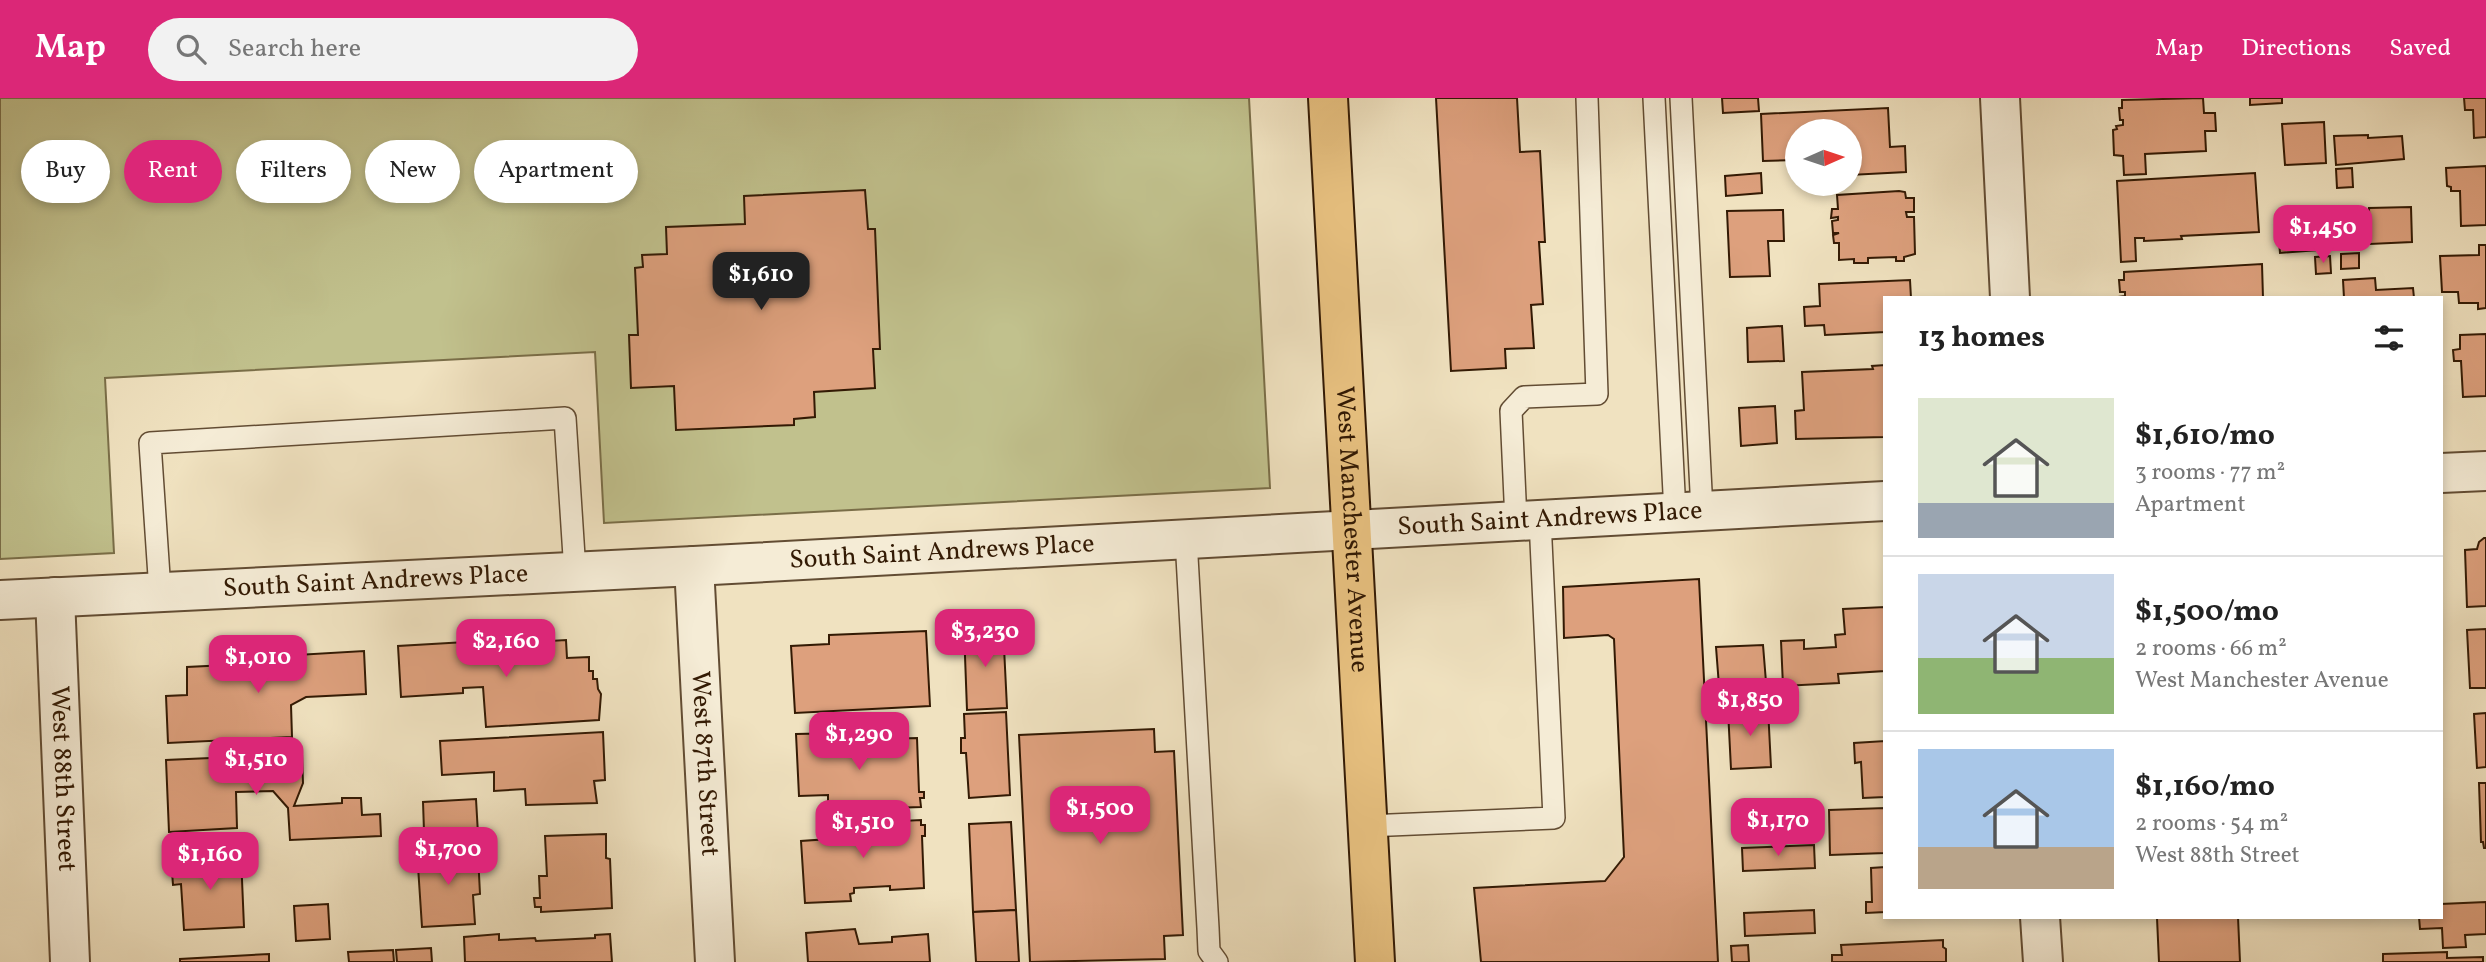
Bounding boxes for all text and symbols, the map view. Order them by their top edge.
search box [148,18,638,81]
text: Map [35,26,106,72]
icon: search [172,30,210,68]
text: Search here [228,31,361,67]
text: Map [2155,32,2203,66]
text: Directions [2241,32,2351,66]
text: Saved [2389,32,2451,66]
north arrow [1785,119,1862,196]
map controls [1785,119,1862,196]
chip: Buy [21,140,110,203]
chip: Rent [124,140,222,203]
chip: Filters [236,140,351,203]
chip: New [365,140,460,203]
chip: Apartment [474,140,638,203]
pin: $1,450 [2266,206,2380,265]
text: $1,450 [2289,212,2357,244]
pin: $1,610 [704,252,818,312]
text: $1,610 [729,259,793,291]
text: 13 homes [1918,317,2045,359]
icon: filters [2370,319,2408,357]
street label: West Manchester Avenue [1326,385,1377,674]
text: $1,610/mo [2135,415,2275,457]
icon: home [1974,426,2058,510]
text: 3 rooms · 77 m² [2135,457,2285,489]
text: Apartment [2135,489,2246,521]
street label: South Saint Andrews Place [1396,493,1703,546]
street label: South Saint Andrews Place [788,526,1095,579]
street label: South Saint Andrews Place [222,556,529,607]
text: $1,500/mo [2135,591,2279,633]
icon: home [1974,602,2058,686]
pin: $3,230 [928,610,1042,669]
text: $3,230 [951,616,1019,648]
pin: $2,160 [449,620,563,679]
text: $2,160 [472,626,540,658]
text: 2 rooms · 66 m² [2135,633,2287,665]
pin: $1,010 [201,636,315,695]
text: $1,010 [225,642,291,674]
text: West Manchester Avenue [2135,665,2389,697]
street label: West 87th Street [682,670,727,857]
pin: $1,850 [1693,678,1807,738]
street label: West 88th Street [41,685,84,873]
text: $1,850 [1717,685,1783,717]
pin: $1,290 [802,712,916,772]
text: $1,290 [825,719,893,751]
pin: $1,510 [199,738,313,797]
text: $1,510 [225,744,287,776]
text: $1,160/mo [2135,766,2275,808]
icon: home [1974,777,2058,861]
pin: $1,500 [1043,786,1157,846]
text: $1,500 [1066,793,1134,825]
pin: $1,170 [1721,798,1835,858]
pin: $1,510 [806,800,920,860]
text: $1,170 [1747,805,1809,837]
text: $1,510 [832,807,894,839]
text: 2 rooms · 54 m² [2135,808,2288,840]
pin: $1,700 [391,828,505,887]
pin: $1,160 [153,832,267,892]
text: $1,700 [415,834,481,866]
text: $1,160 [178,839,242,871]
text: West 88th Street [2135,840,2300,872]

